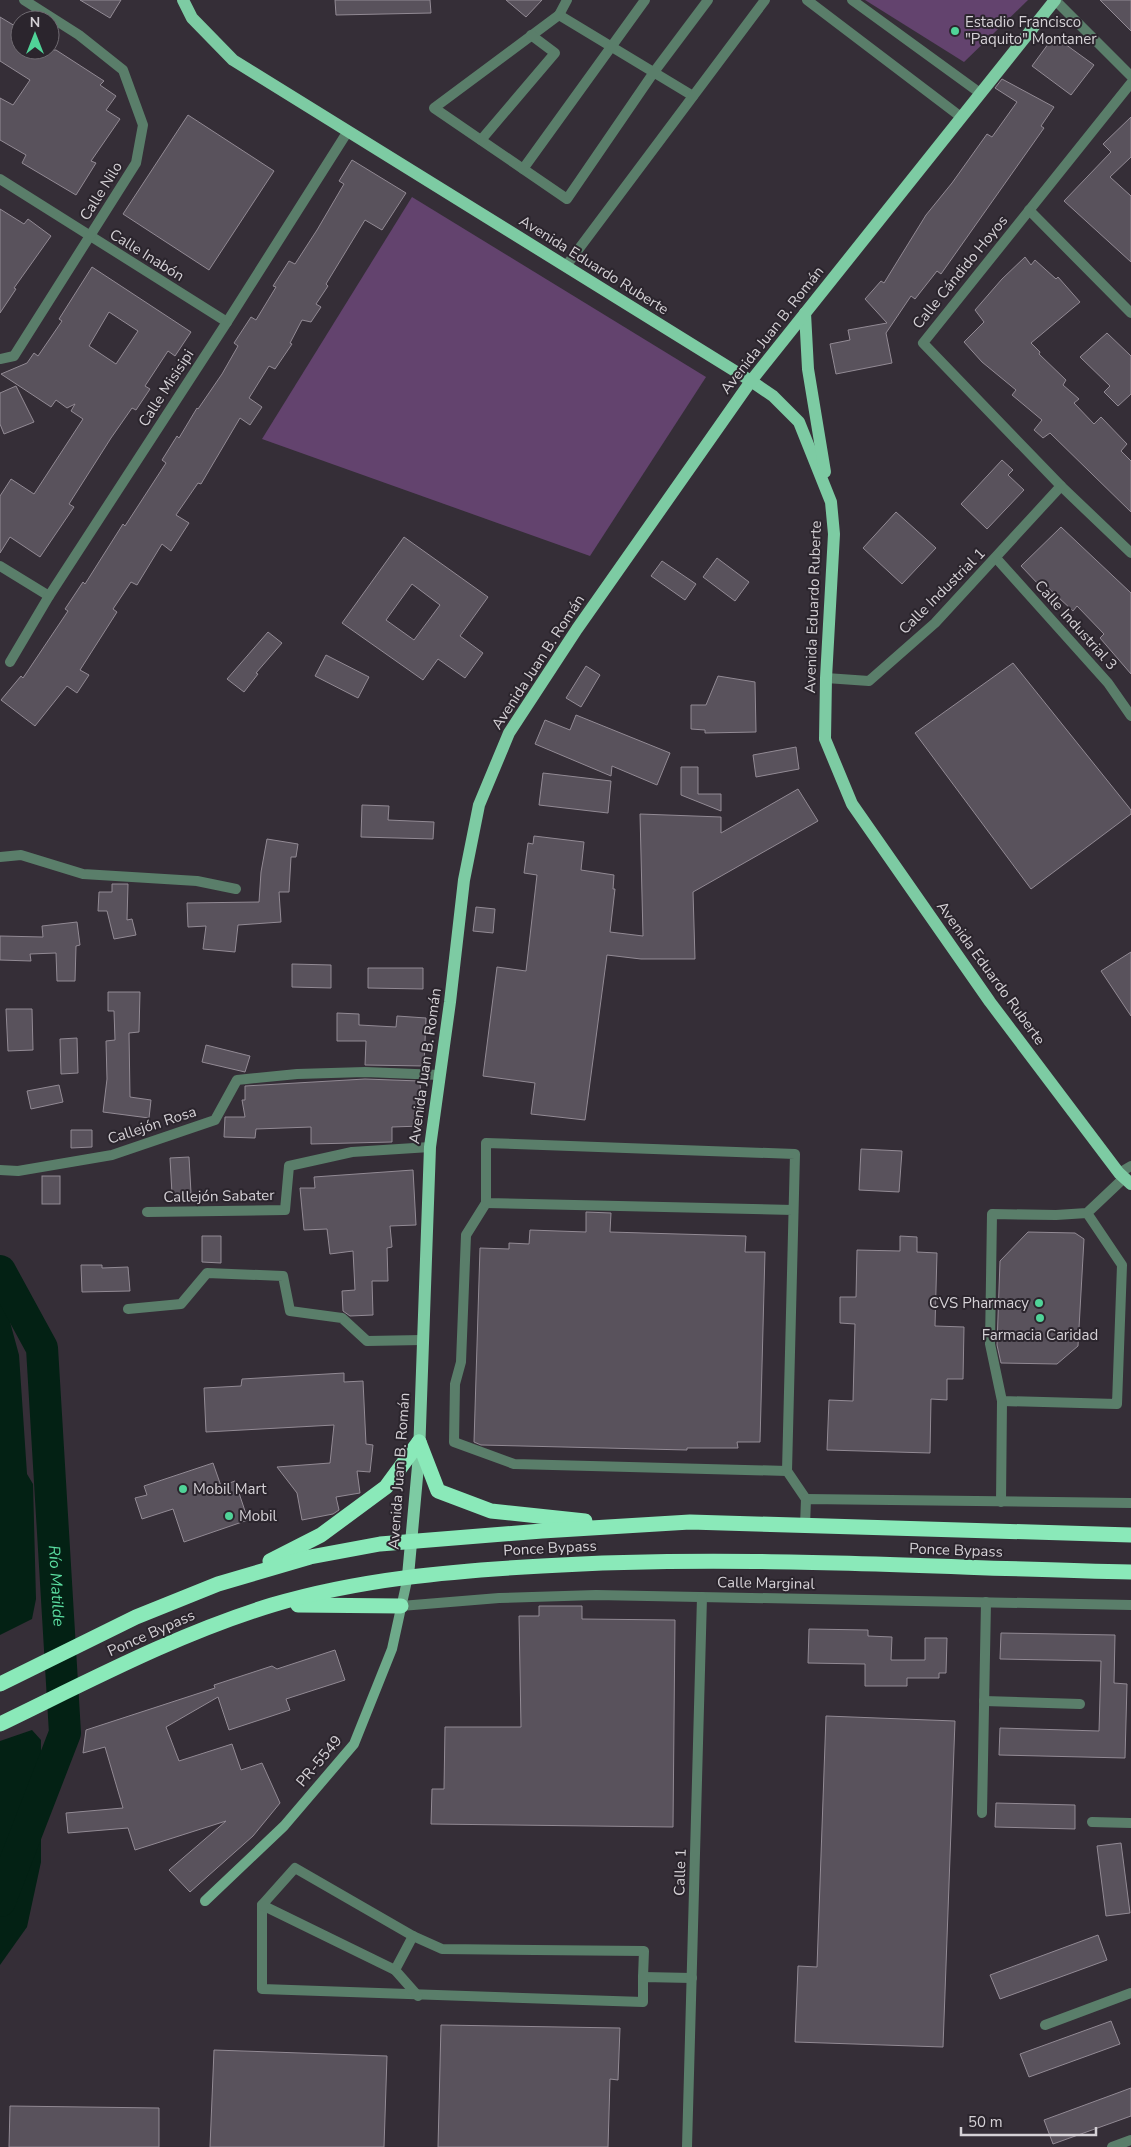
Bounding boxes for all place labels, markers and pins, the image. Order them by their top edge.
place label: Estadio Francisco "Paquito" Montaner [965,12,1097,49]
marker: Estadio Francisco "Paquito" Montaner [949,25,961,37]
place label: CVS Pharmacy [929,1293,1029,1313]
marker: CVS Pharmacy [1033,1297,1045,1309]
marker: Farmacia Caridad [1034,1312,1046,1324]
place label: Farmacia Caridad [982,1325,1098,1345]
place label: Mobil Mart [193,1479,267,1499]
marker: Mobil Mart [177,1483,189,1495]
place label: Mobil [239,1506,277,1526]
marker: Mobil [223,1510,235,1522]

